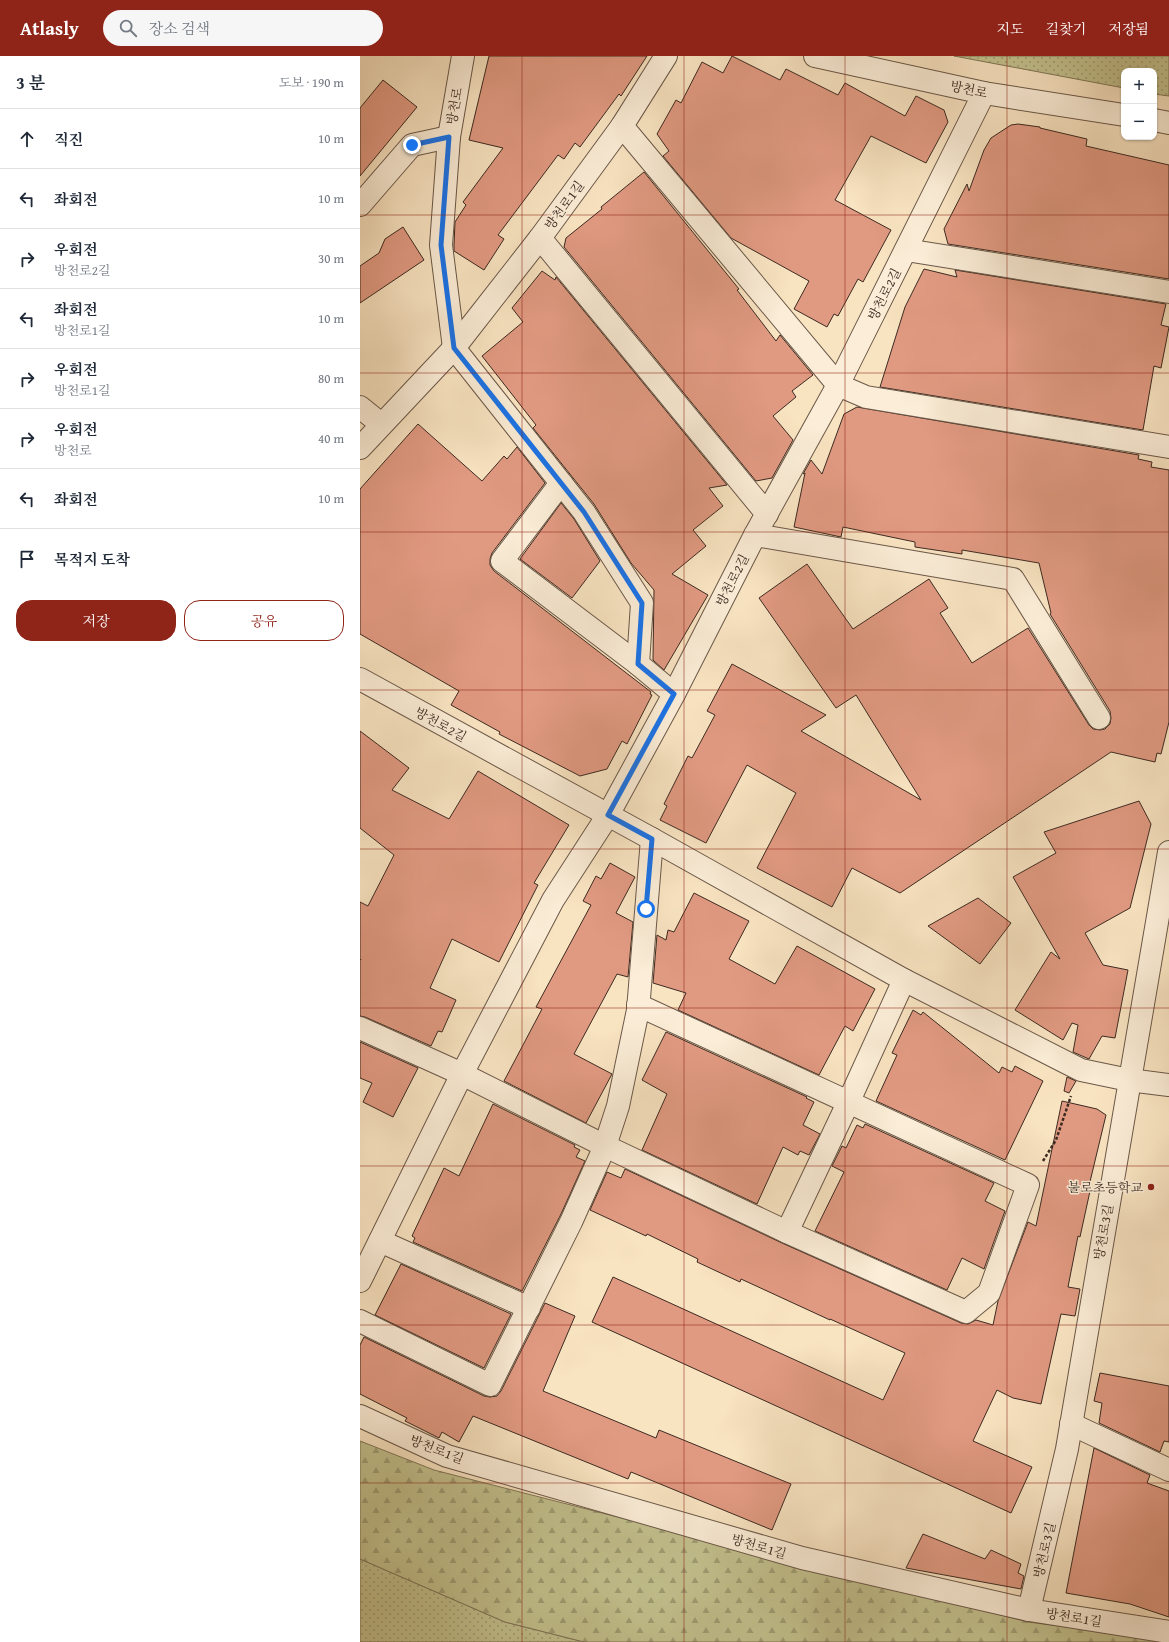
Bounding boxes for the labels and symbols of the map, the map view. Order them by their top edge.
street label: 방천로 [948,76,990,103]
street label: 방천로 [442,85,467,126]
route end [403,136,421,154]
street label: 방천로1길 [540,177,589,234]
street label: 방천로2길 [863,265,906,324]
street label: 방천로2길 [711,551,754,610]
street label: 방천로2길 [411,702,470,746]
route start [637,900,655,918]
place label: 불로초등학교 [1068,1178,1143,1197]
marker: 불로초등학교 [1146,1182,1156,1192]
street label: 방천로3길 [1089,1203,1118,1262]
street label: 방천로1길 [407,1430,467,1468]
street label: 방천로3길 [1029,1520,1060,1580]
street label: 방천로1길 [729,1530,789,1563]
street label: 방천로1길 [1045,1604,1103,1631]

